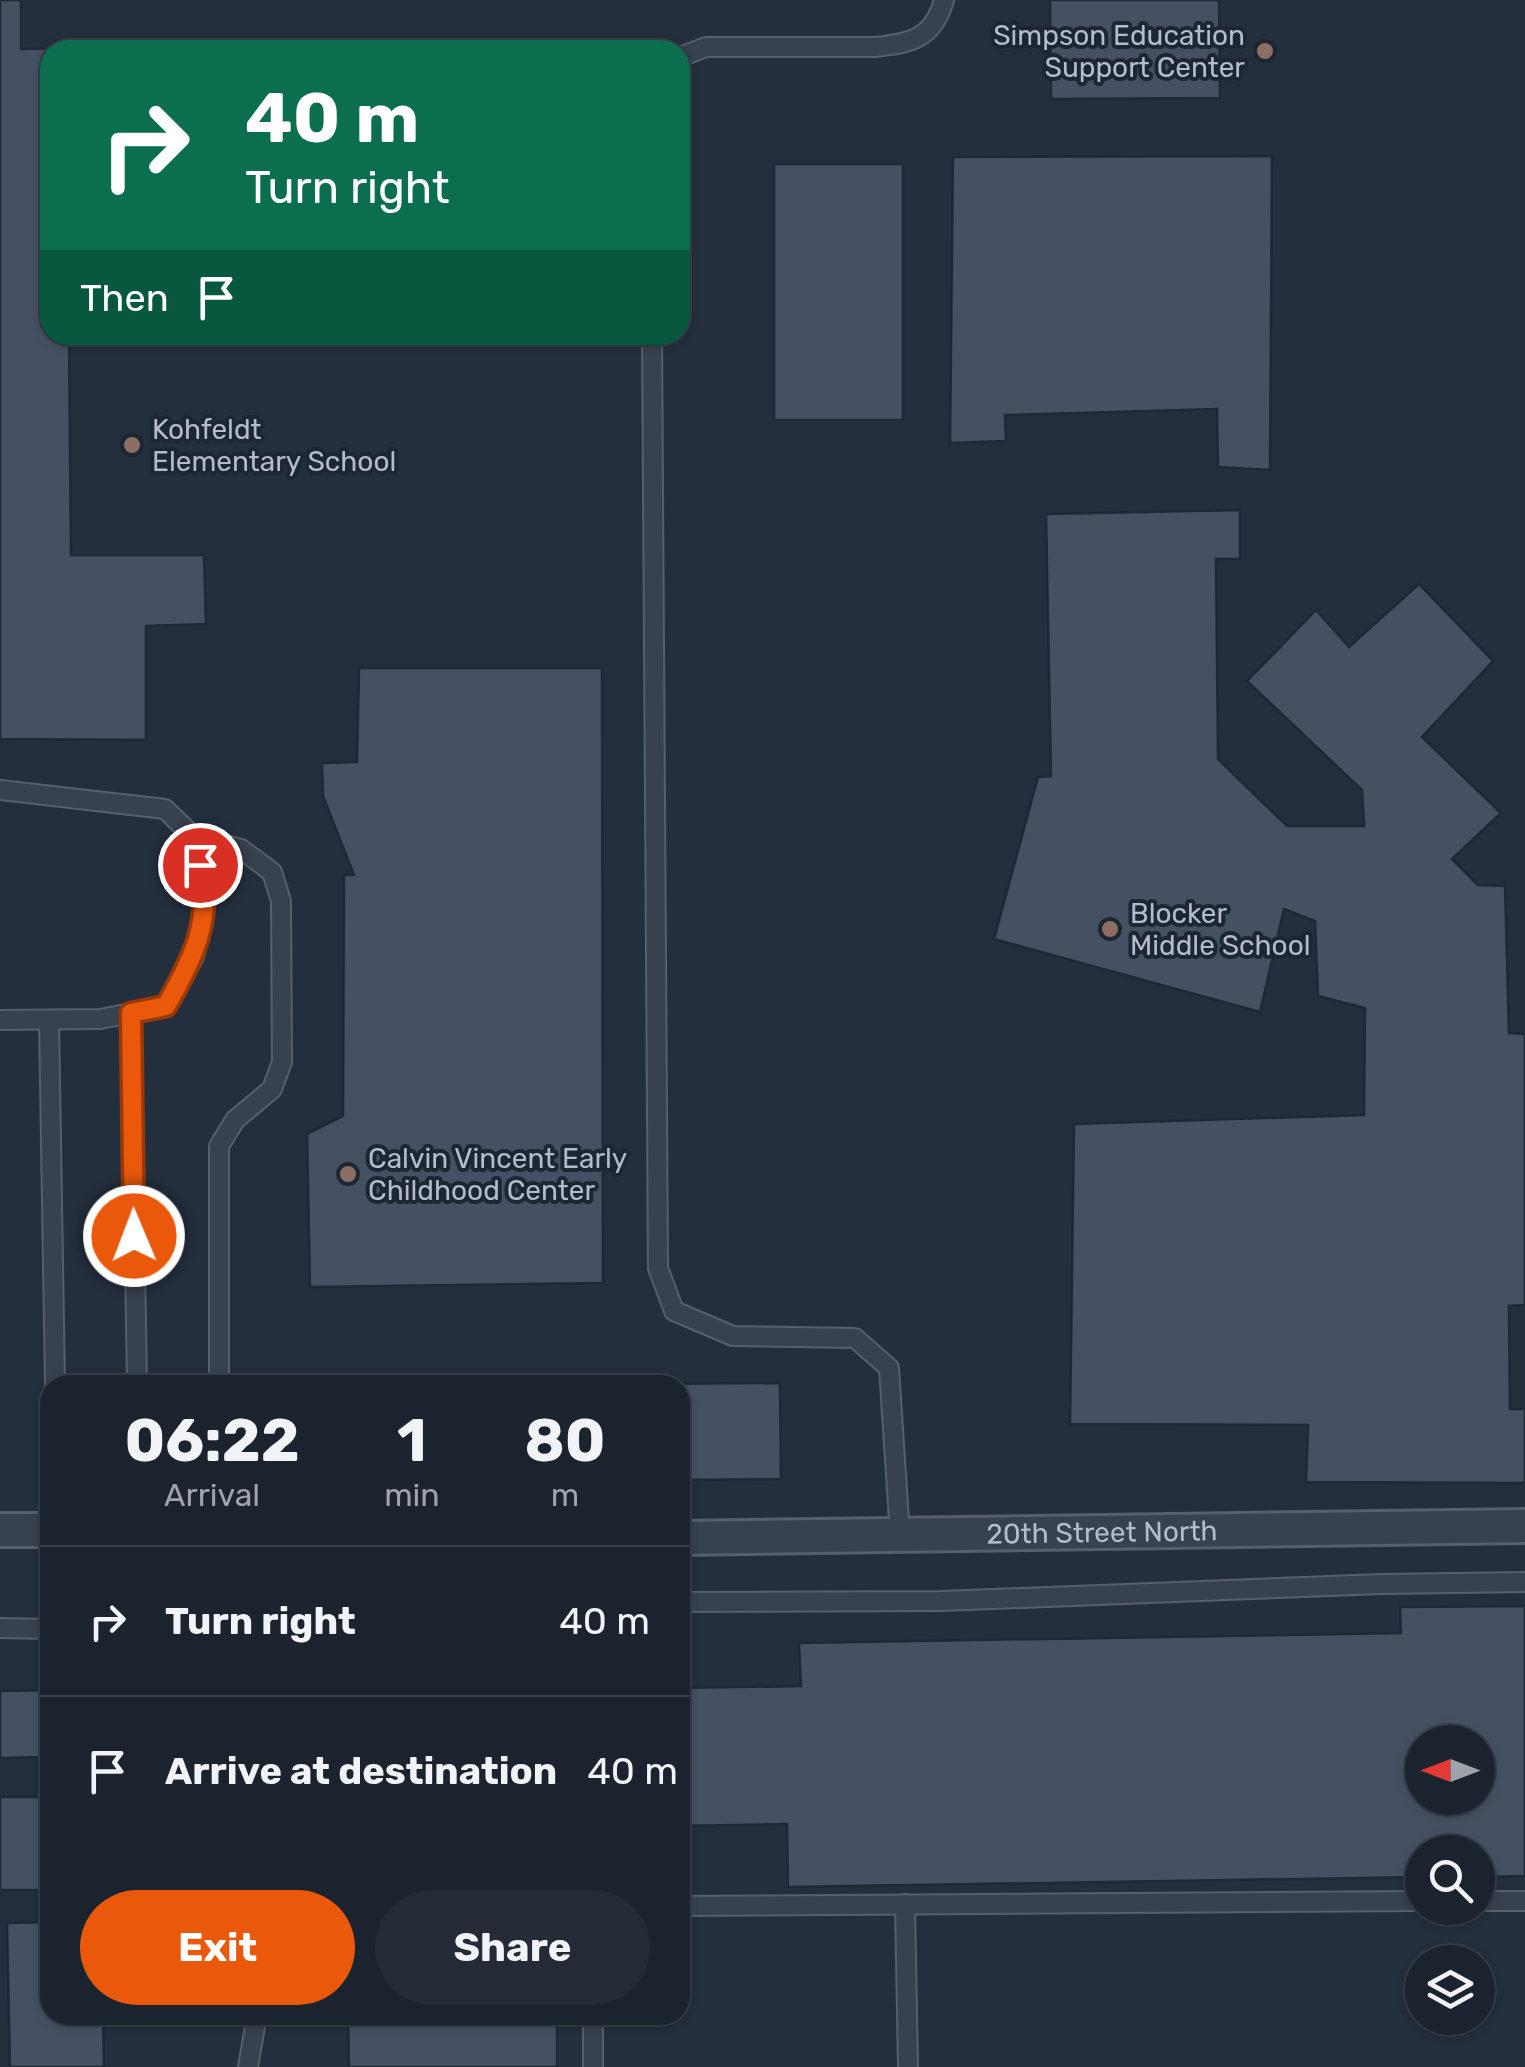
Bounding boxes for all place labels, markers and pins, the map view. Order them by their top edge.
place label: Simpson Education Support Center [993,19,1245,84]
marker: Simpson Education Support Center [1254,40,1276,62]
place label: Kohfeldt Elementary School [152,413,396,478]
marker: Kohfeldt Elementary School [121,434,143,456]
pin [158,823,243,908]
place label: Blocker Middle School [1130,897,1311,962]
marker: Blocker Middle School [1099,918,1121,940]
place label: Calvin Vincent Early Childhood Center [368,1142,627,1207]
marker: Calvin Vincent Early Childhood Center [337,1163,359,1185]

